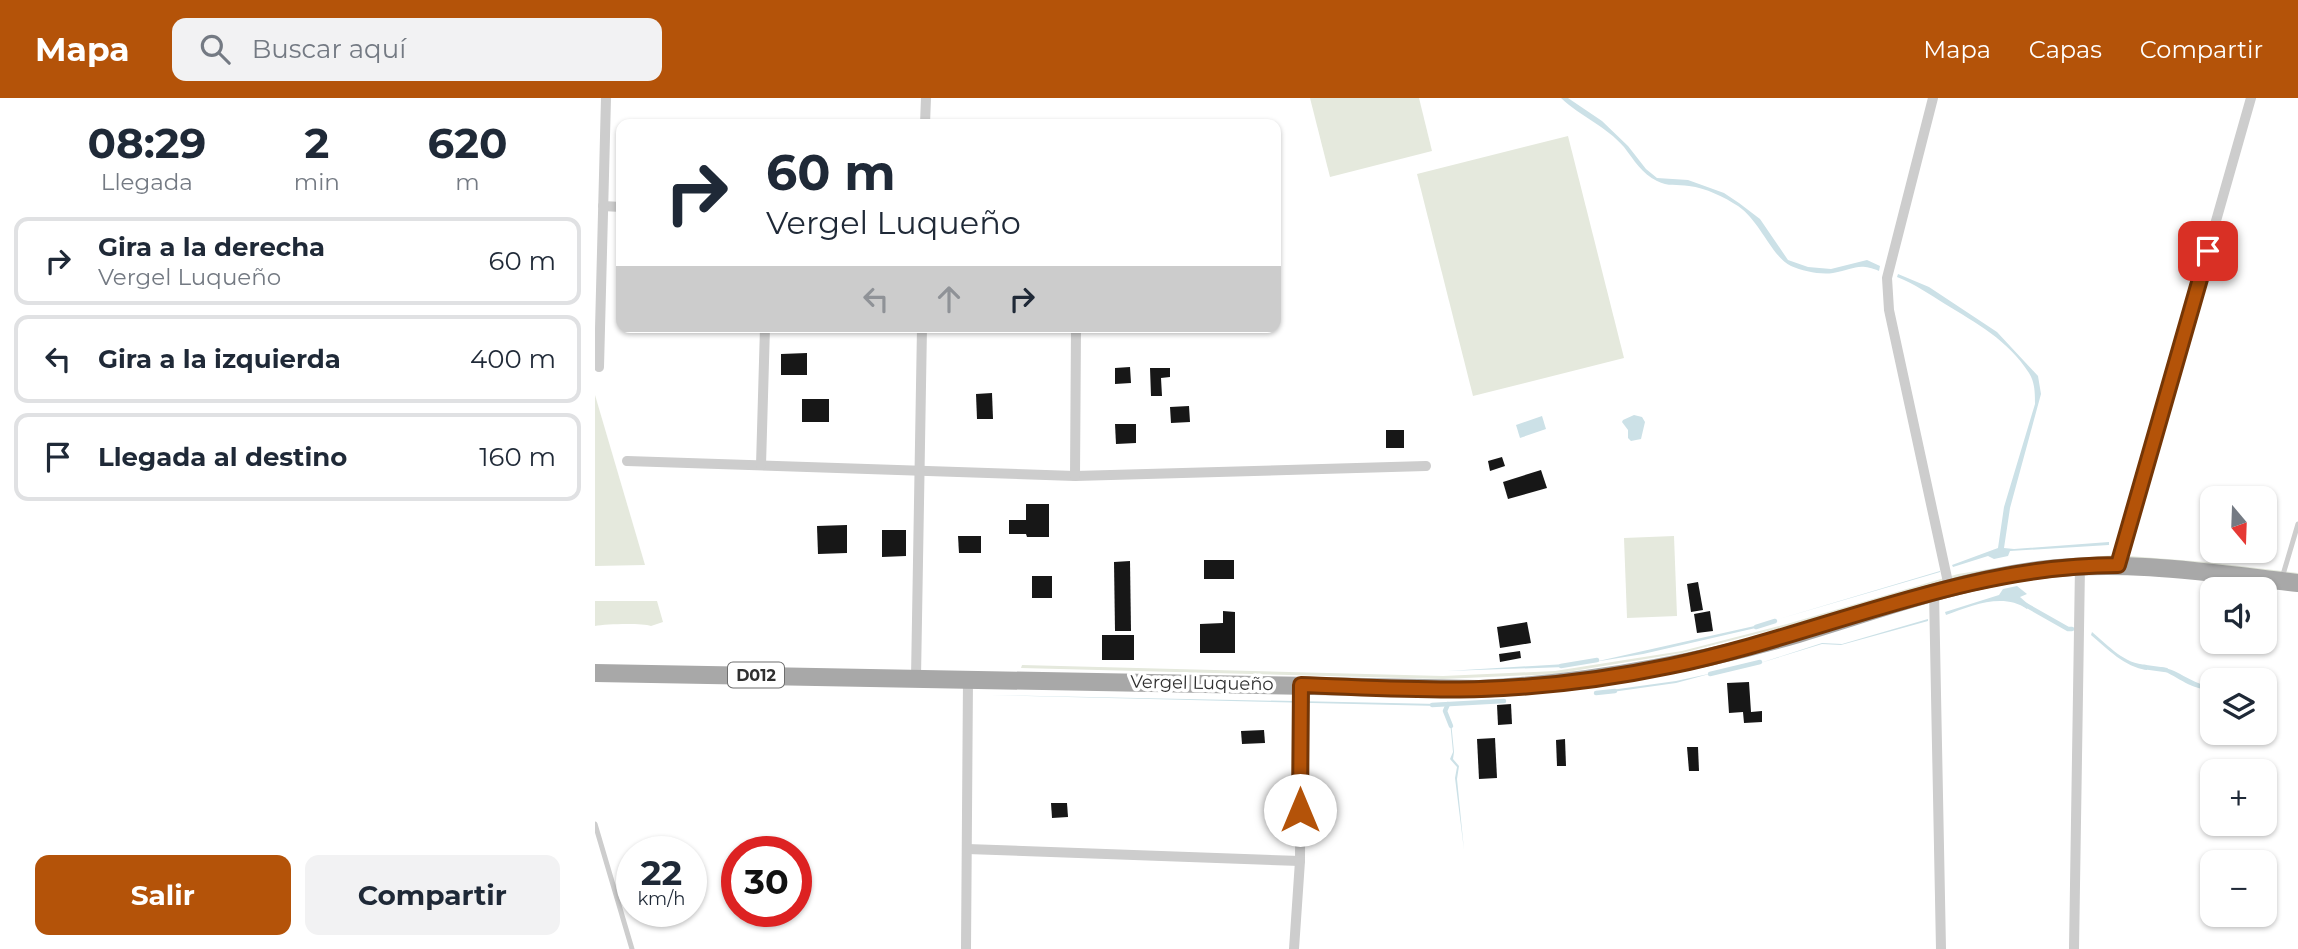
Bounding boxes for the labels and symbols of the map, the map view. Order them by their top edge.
pin [2178,221,2238,281]
north arrow [2200,486,2277,564]
road number: D012 [728,662,784,688]
street label: Vergel Luqueño [1130,671,1274,695]
position arrow [1263,773,1337,847]
speed limit sign: 30 [721,836,812,927]

